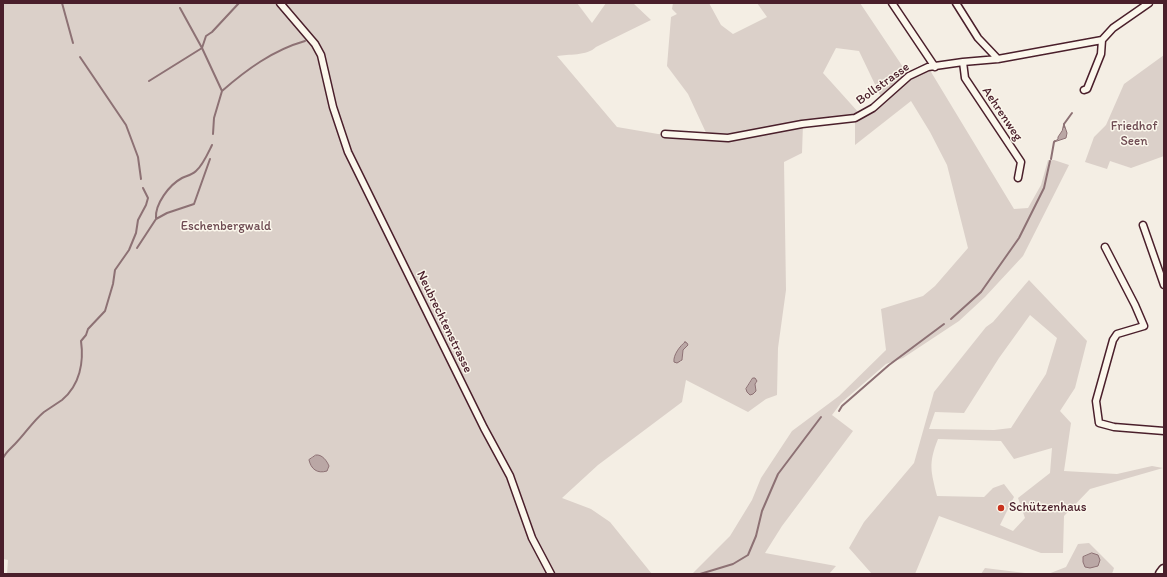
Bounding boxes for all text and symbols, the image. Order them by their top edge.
street label: Bollstrasse [853,59,913,109]
street label: Aehrenweg [978,84,1026,144]
park label: Friedhof Seen [1111,119,1157,150]
park label: Eschenbergwald [181,219,271,235]
street label: Neubrechtenstrasse [413,268,475,376]
place label: Schützenhaus [1009,500,1087,516]
marker: Schützenhaus [996,503,1006,513]

